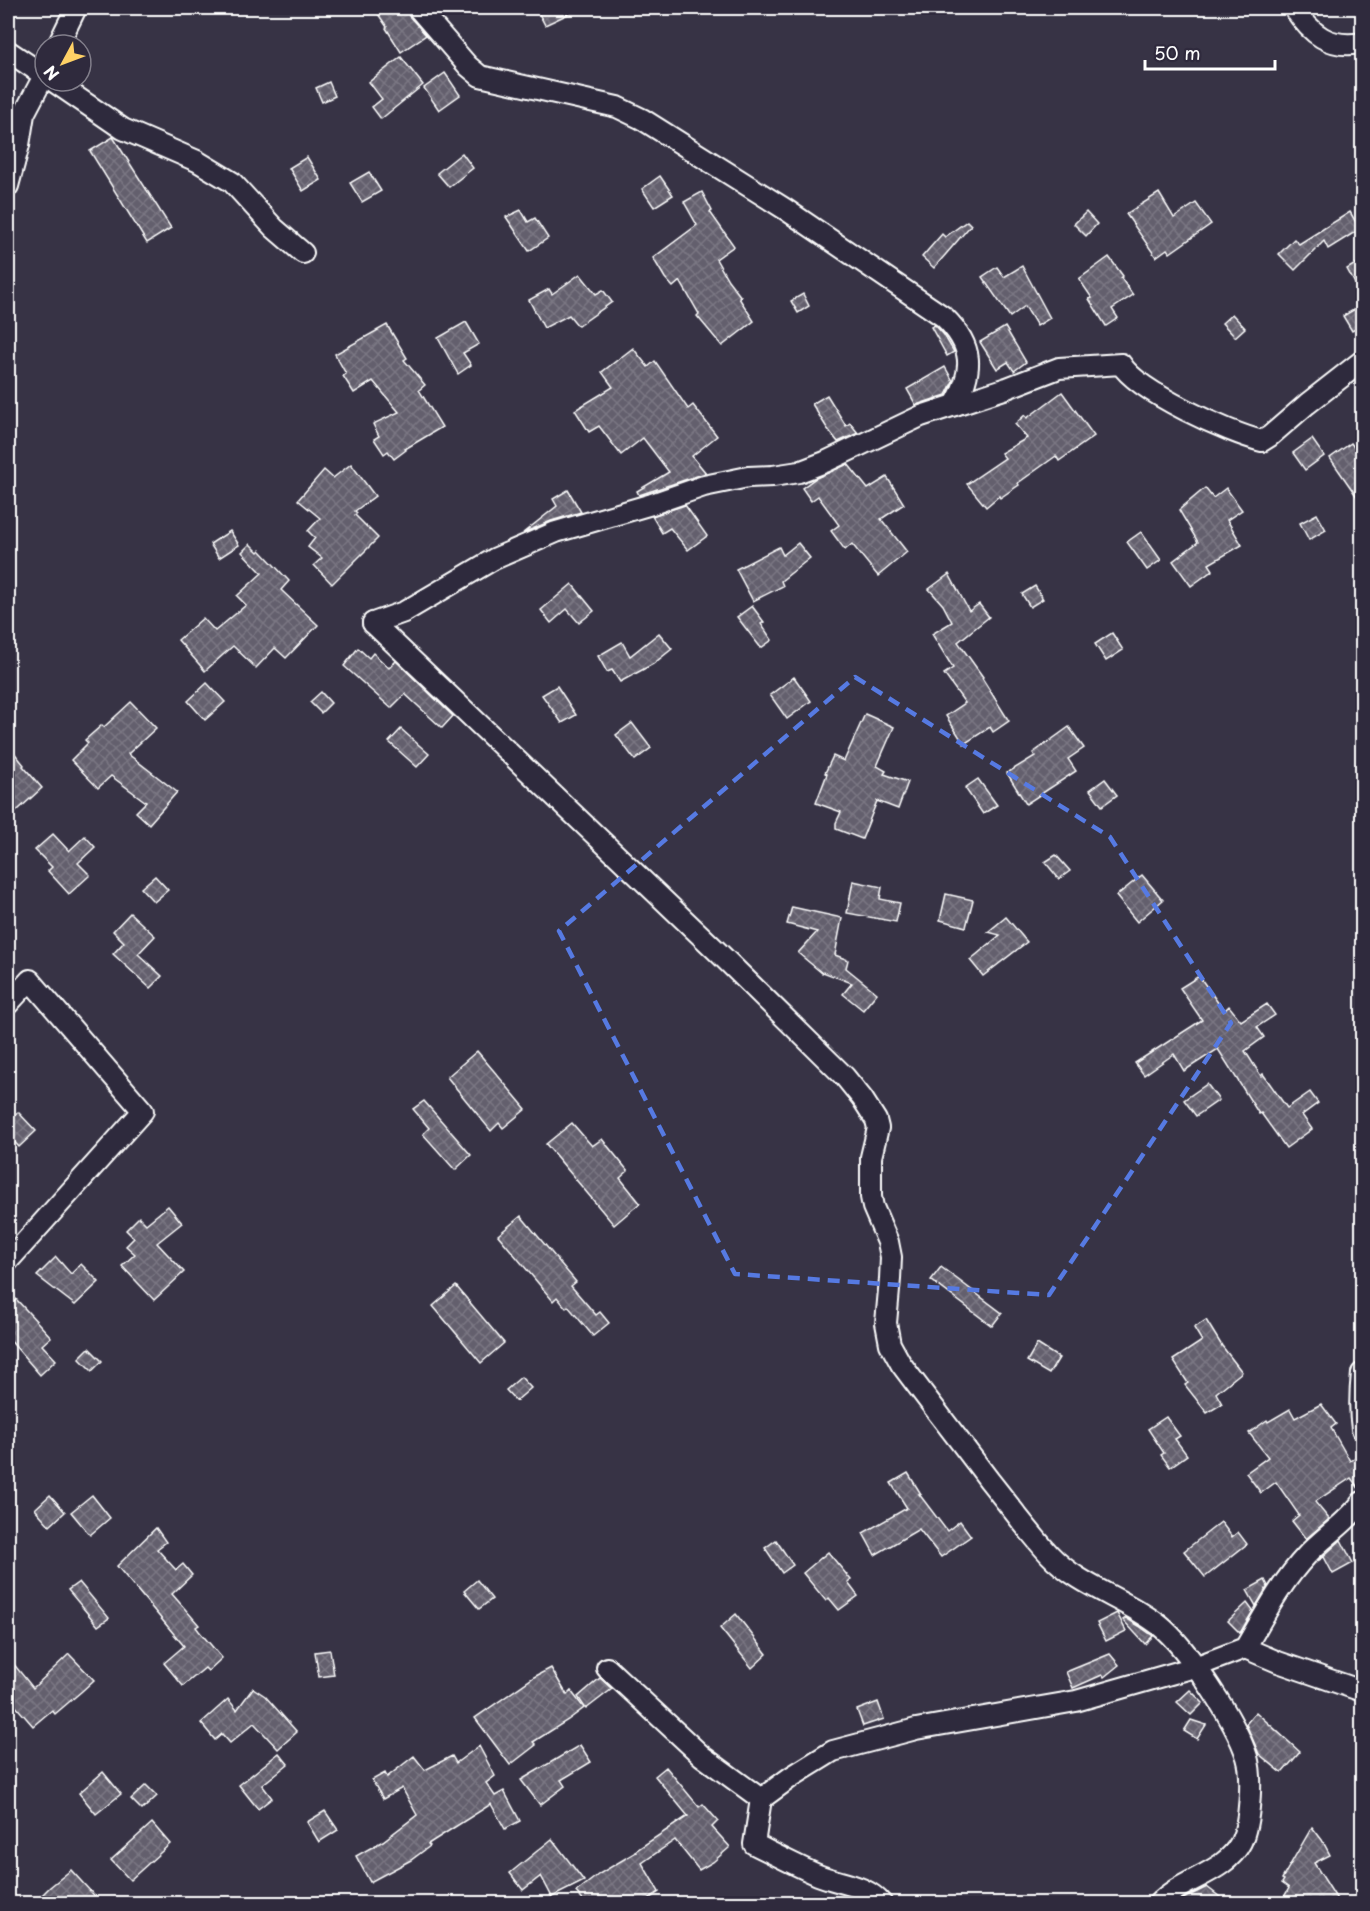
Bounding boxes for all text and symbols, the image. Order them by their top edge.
north arrow [33,33,93,93]
scale bar [1145,33,1276,71]
text: 50 m [1154,39,1201,66]
text: N [38,61,64,86]

